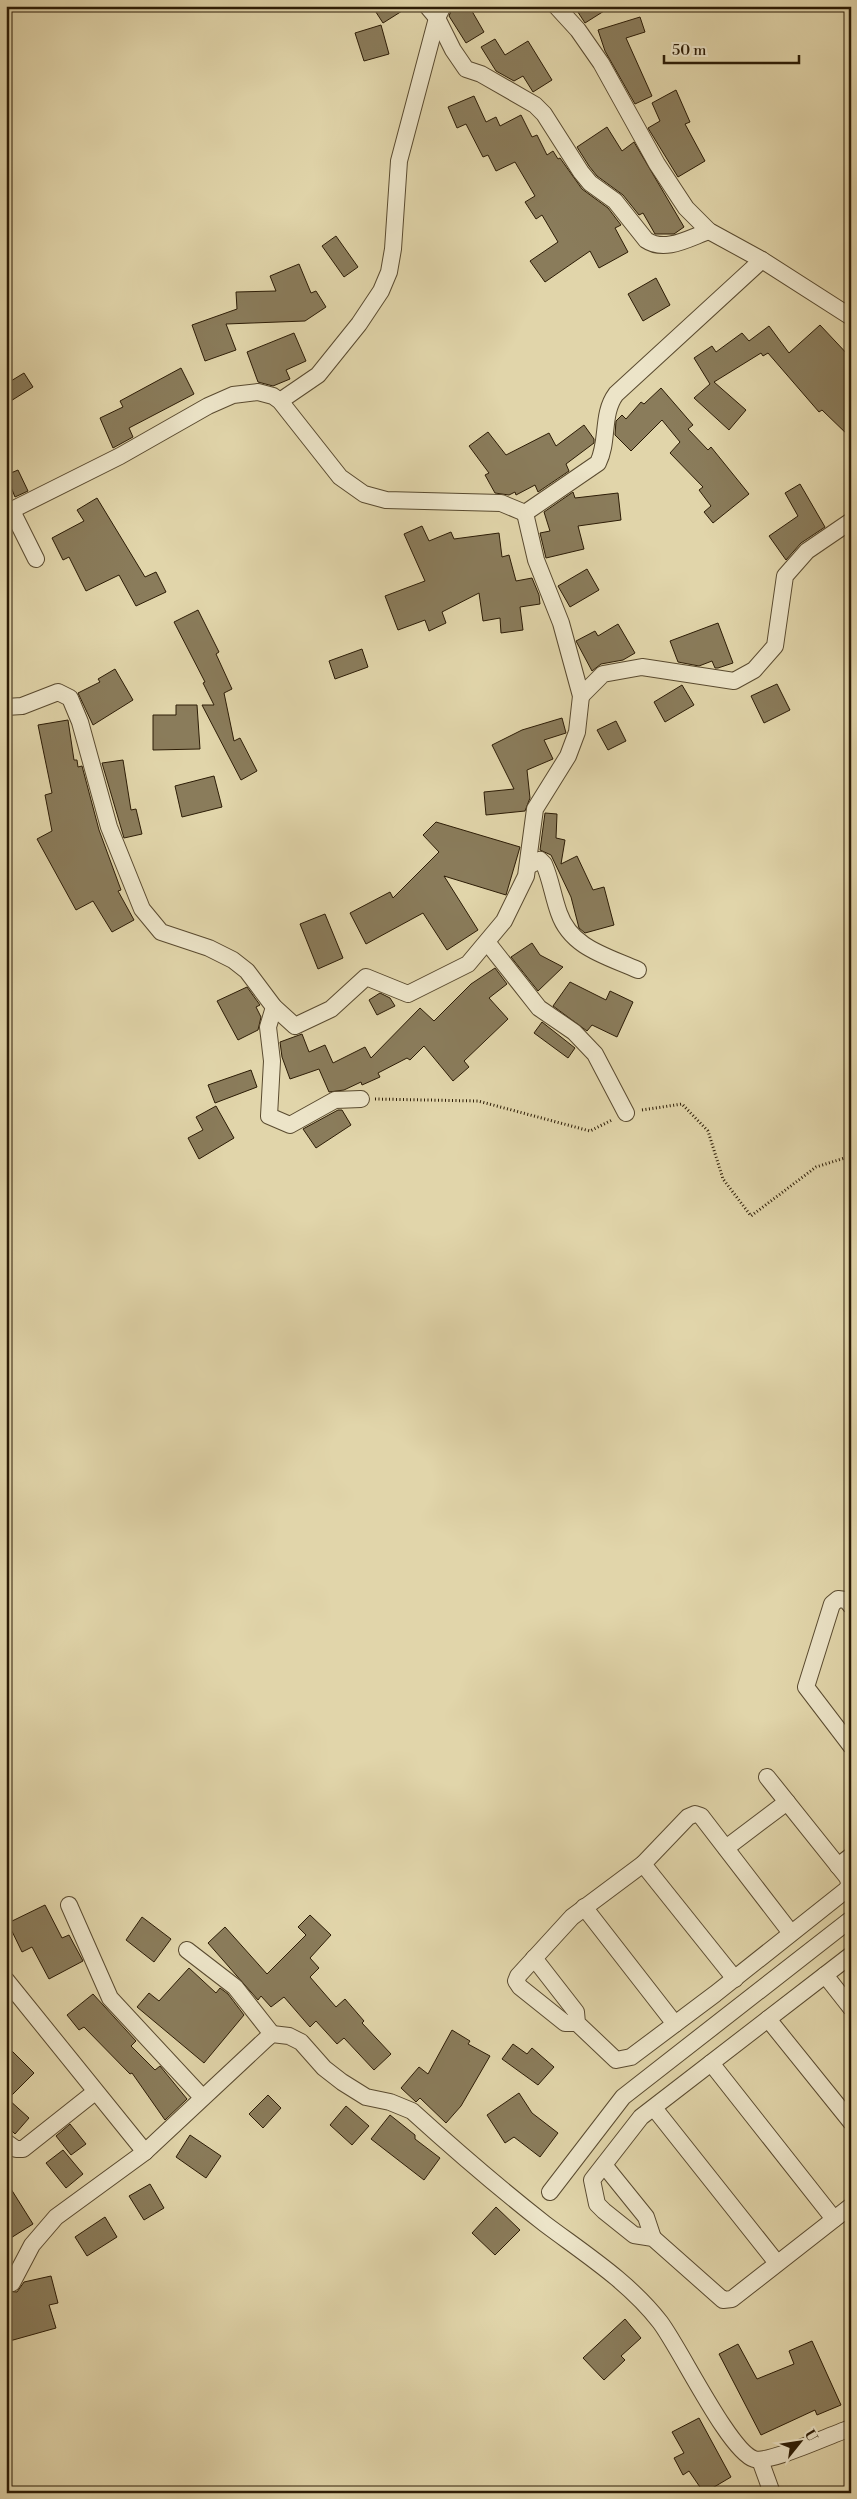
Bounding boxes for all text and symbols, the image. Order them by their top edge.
scale bar [664,32,800,64]
text: 50 m [672,41,706,60]
north arrow [774,2416,824,2466]
text: U [800,2427,821,2445]

